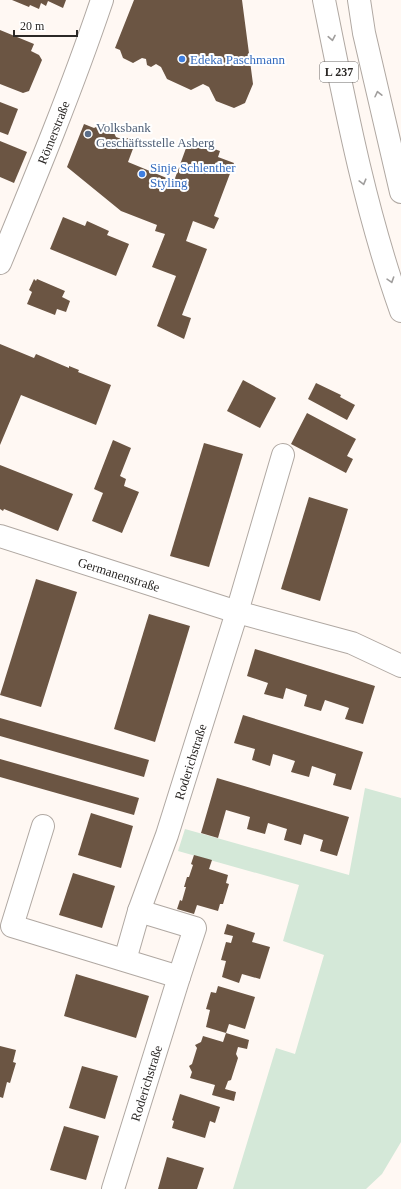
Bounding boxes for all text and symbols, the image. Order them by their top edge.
scale bar [14,12,77,38]
text: 20 m [20,19,45,33]
one-way arrow [327,35,335,41]
place label: Edeka Paschmann [190,52,285,67]
marker: Edeka Paschmann [177,54,187,64]
road number: L 237 [320,62,358,82]
one-way arrow [375,90,383,97]
street label: Römerstraße [34,99,73,166]
place label: Volksbank Geschäftsstelle Asberg [96,120,215,150]
marker: Volksbank Geschäftsstelle Asberg [83,129,93,139]
place label: Sinje Schlenther Styling [150,160,236,190]
marker: Sinje Schlenther Styling [137,169,147,179]
one-way arrow [359,179,367,185]
one-way arrow [386,277,395,284]
street label: Germanenstraße [76,554,162,595]
street label: Roderichstraße [172,722,210,802]
street label: Roderichstraße [128,1043,165,1123]

